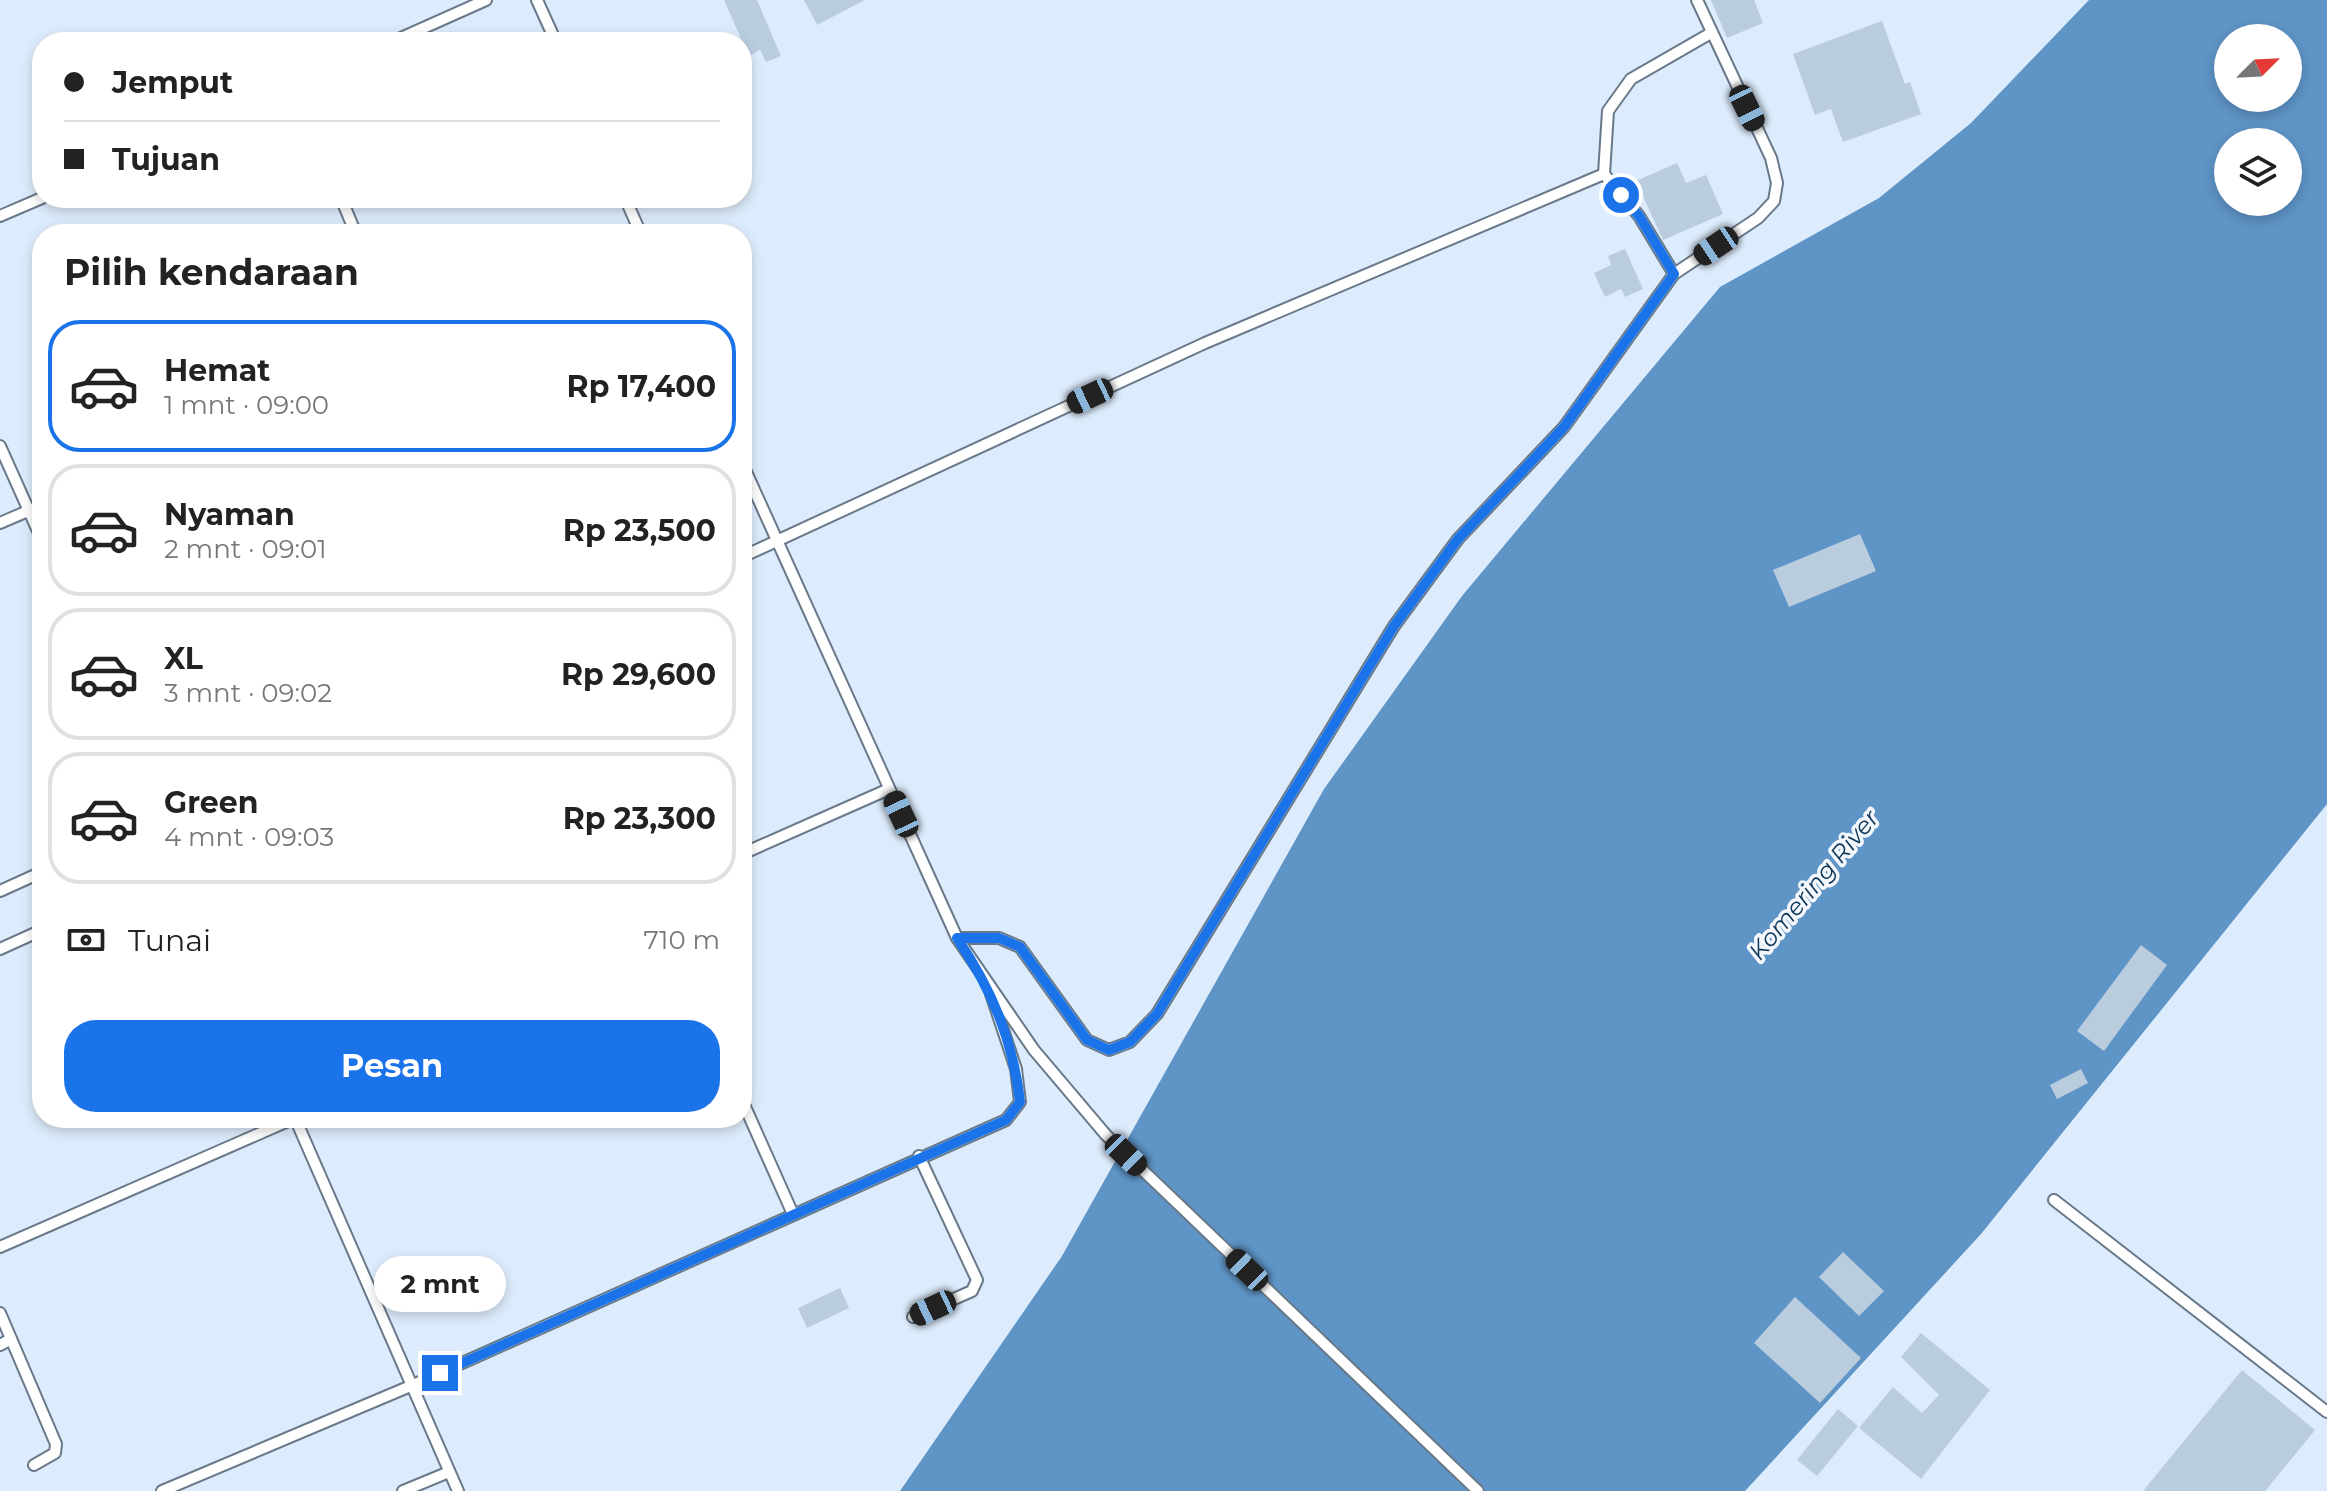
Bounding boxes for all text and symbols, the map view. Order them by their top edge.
north arrow [2214,24,2302,112]
map controls [2214,24,2302,216]
text: Jemput [112,64,233,101]
car [1726,81,1768,135]
button: layers [2214,128,2302,216]
text: Tujuan [112,141,220,178]
route start [1603,177,1639,213]
car [1689,223,1743,269]
text: Pilih kendaraan [64,250,359,294]
icon: car [68,350,140,422]
text: Hemat [164,352,270,389]
text: Rp 17,400 [567,368,716,405]
car [1063,375,1117,417]
text: 1 mnt · 09:00 [164,389,329,421]
icon: car [68,494,140,566]
text: Nyaman [164,496,295,533]
text: Rp 23,500 [563,512,716,549]
text: 2 mnt · 09:01 [164,533,327,565]
icon: car [68,638,140,710]
text: XL [164,640,203,677]
text: Rp 29,600 [561,656,716,693]
text: 3 mnt · 09:02 [164,677,332,709]
icon: car [68,782,140,854]
text: Green [164,784,258,821]
car [880,787,922,841]
text: Rp 23,300 [563,800,716,837]
water label: Komering River [1742,803,1886,966]
text: 4 mnt · 09:03 [164,821,334,853]
icon: cash [64,918,108,962]
text: Tunai [128,922,211,959]
text: 710 m [643,924,720,956]
button: Pesan [64,1020,720,1112]
car [1100,1130,1152,1180]
car [1221,1245,1273,1295]
callout: 2 mnt [374,1257,506,1313]
text: 2 mnt [400,1268,480,1300]
car [906,1287,960,1329]
route end [422,1355,458,1391]

